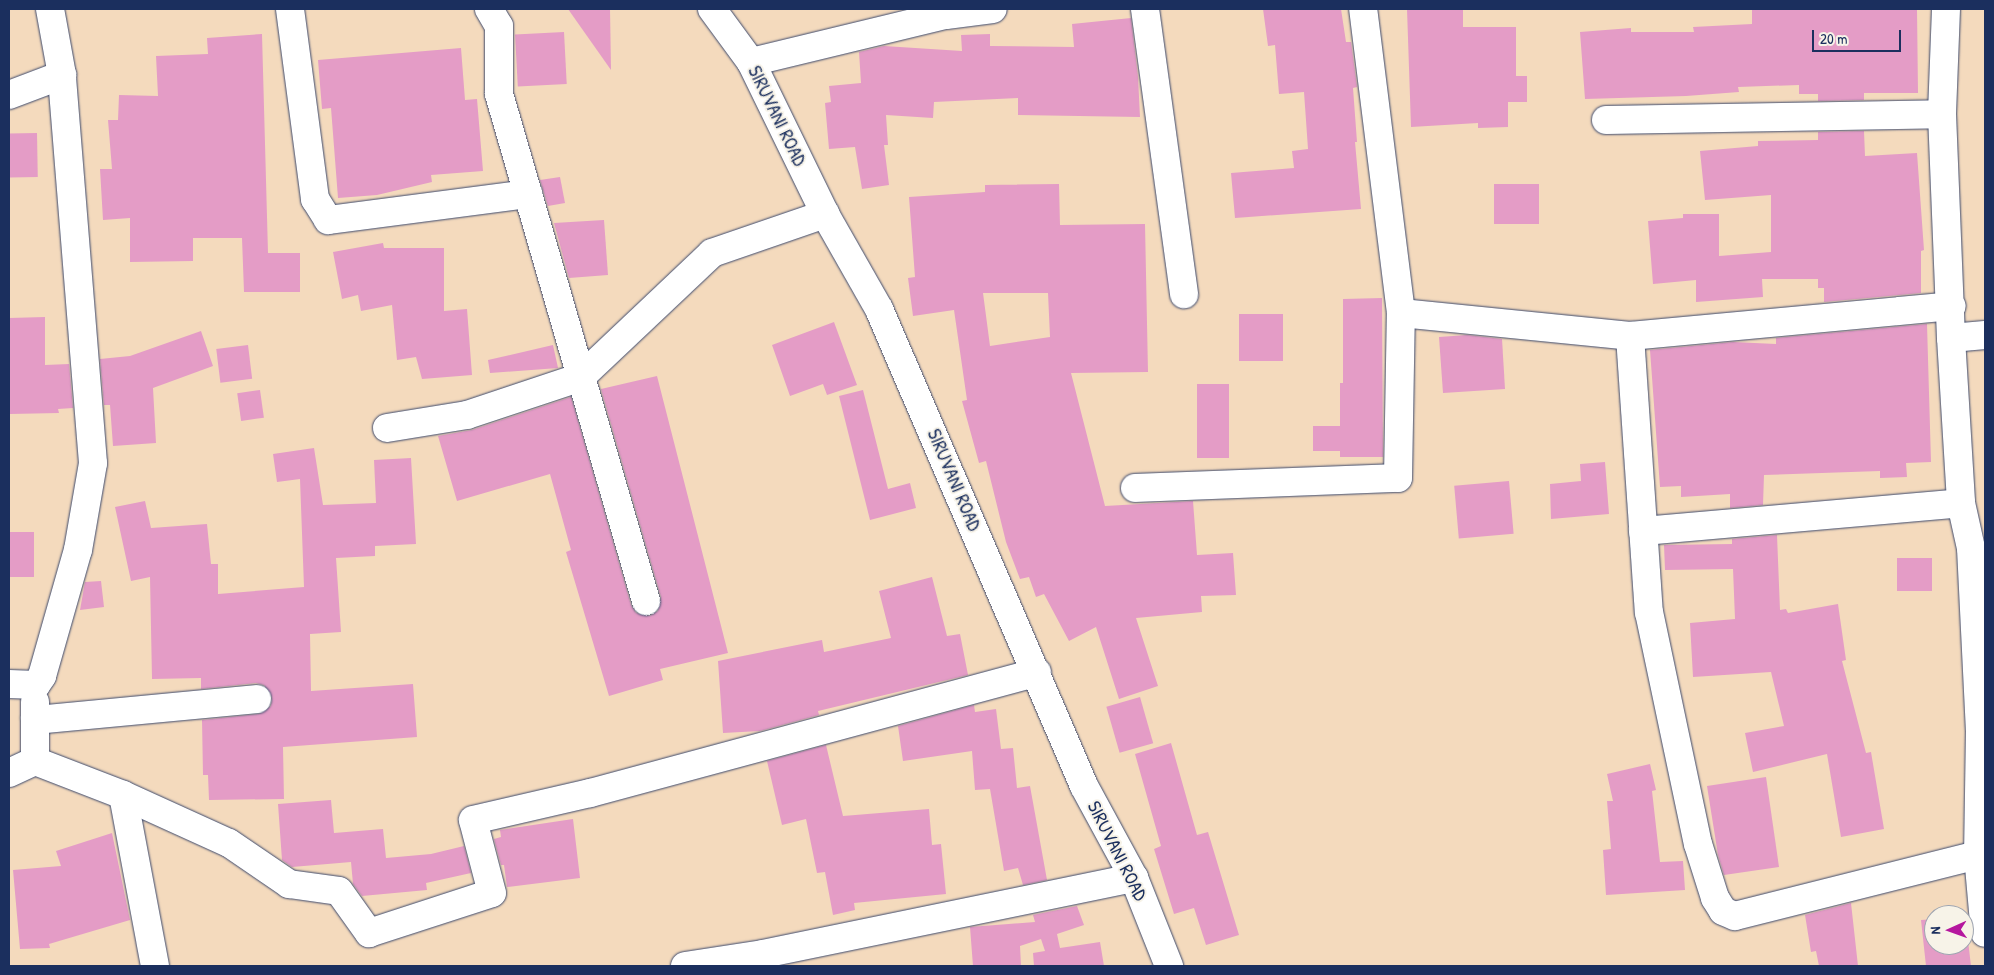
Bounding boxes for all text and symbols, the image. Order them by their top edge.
scale bar [1814,20,1903,52]
text: 20 m [1820,28,1847,49]
street label: SIRUVANI ROAD [743,62,811,170]
street label: SIRUVANI ROAD [922,426,986,534]
street label: SIRUVANI ROAD [1082,797,1152,905]
north arrow [1924,905,1974,955]
text: N [1925,926,1944,935]

